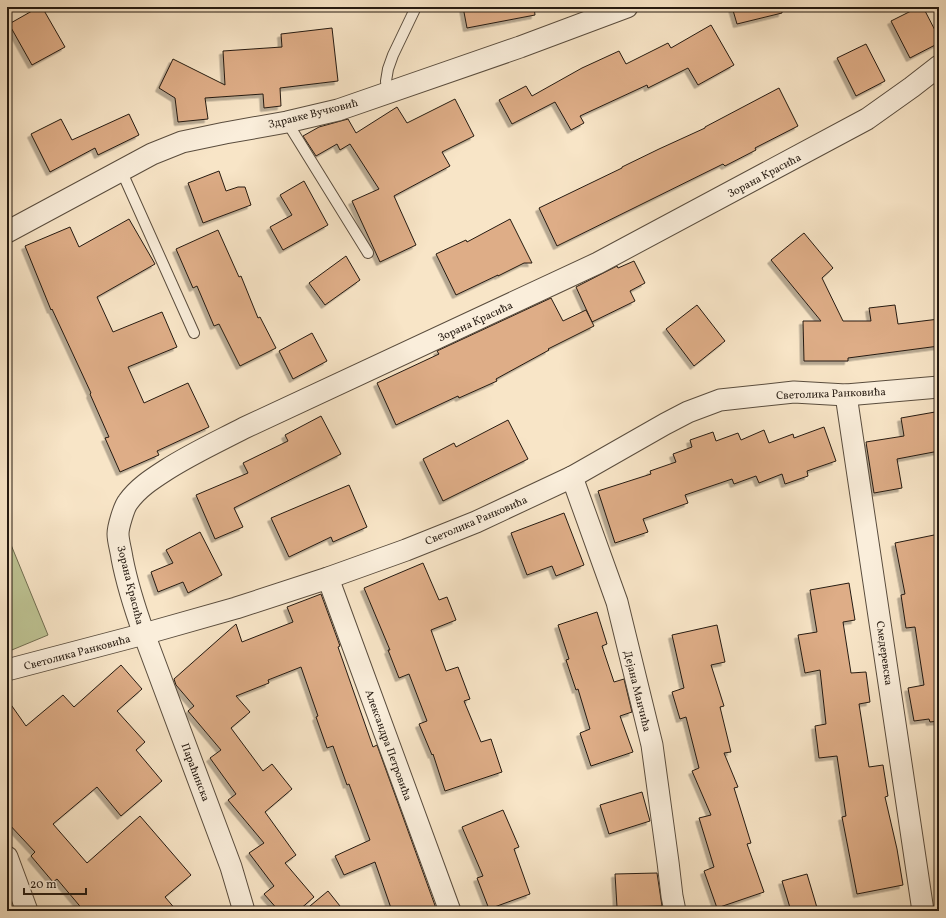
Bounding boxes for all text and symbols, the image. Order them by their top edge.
street label: Здравке Вучковић [267,96,360,133]
street label: Зорана Красића [725,150,805,202]
street label: Зорана Красића [436,298,516,346]
street label: Светолика Ранковића [776,385,887,404]
street label: Светолика Ранковића [423,493,531,550]
street label: Зорана Красића [112,544,147,627]
street label: Смедеревска [872,620,896,687]
street label: Светолика Ранковића [22,632,133,675]
street label: Дејана Манчића [619,649,654,734]
street label: Александра Петровића [360,688,415,804]
street label: Параћинска [177,741,213,804]
scale bar [24,870,86,896]
text: 20 m [30,877,57,893]

